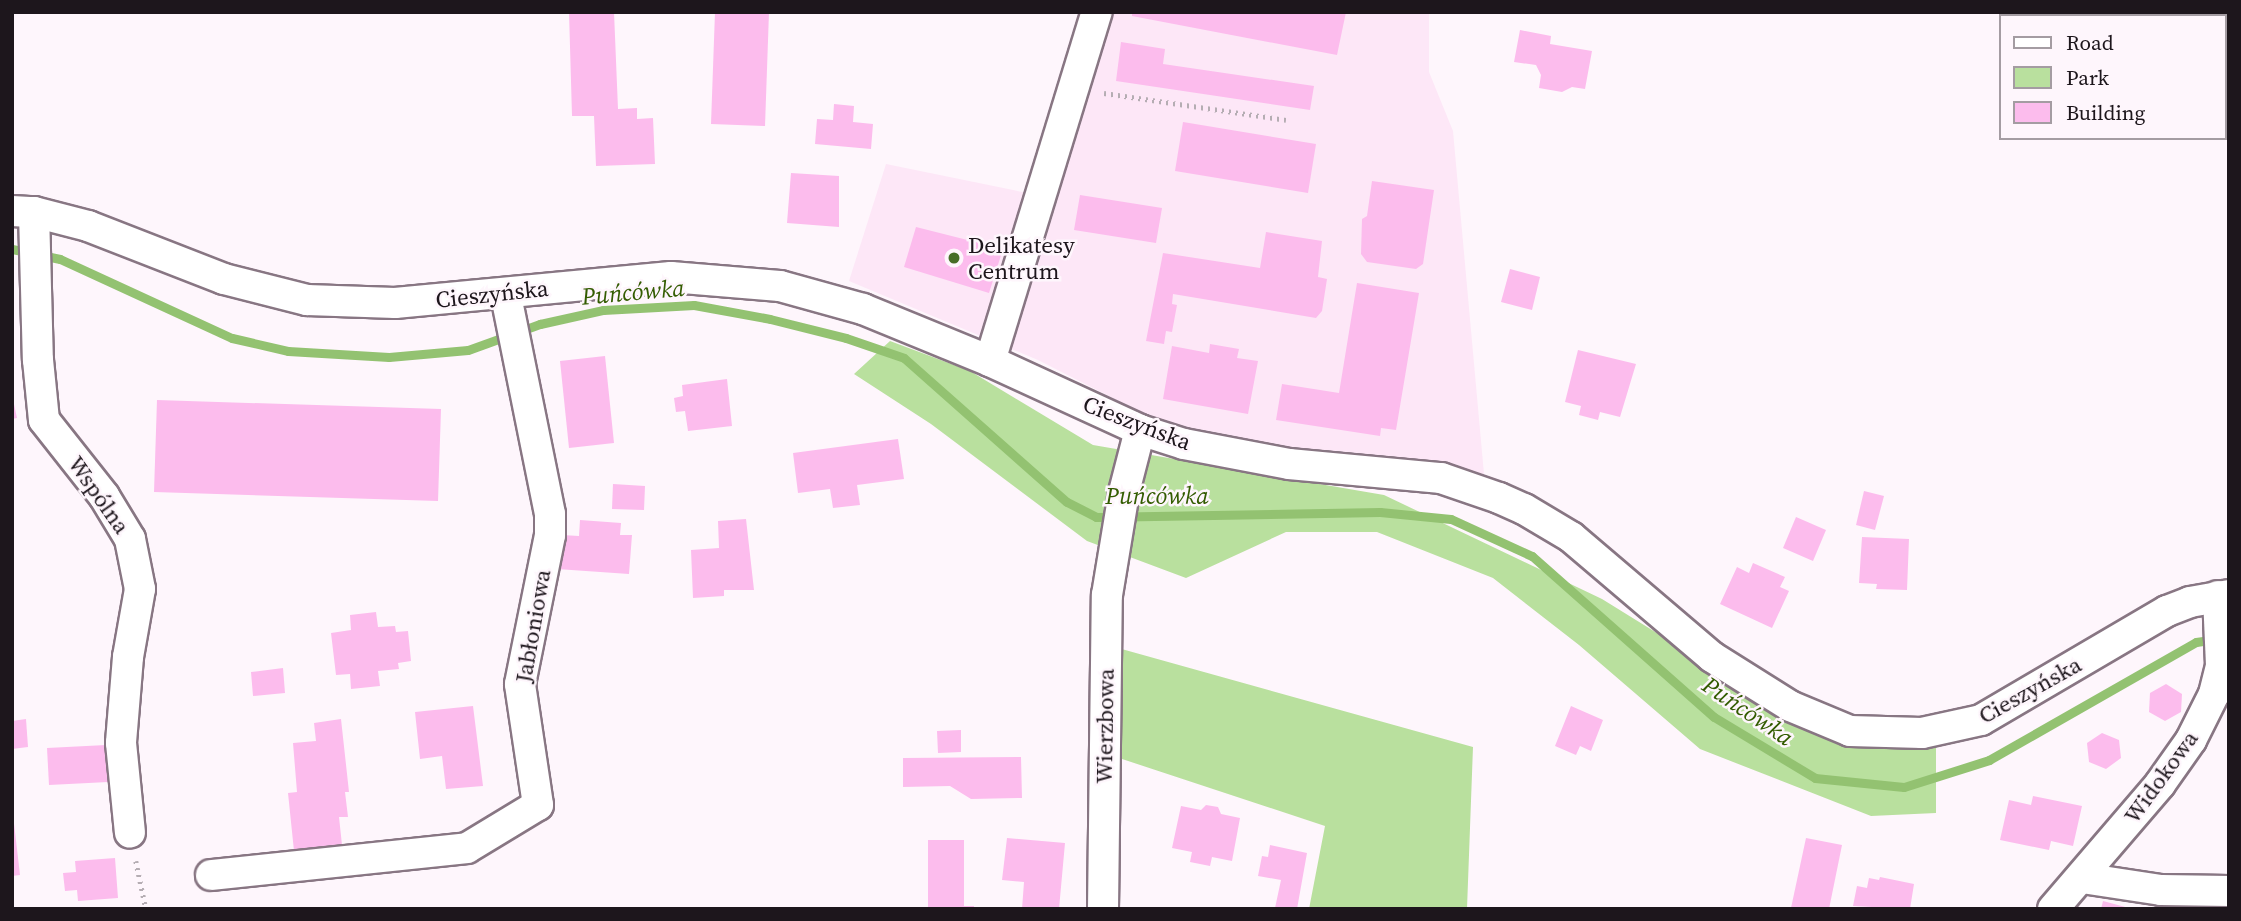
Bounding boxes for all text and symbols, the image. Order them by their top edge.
legend [2000,14,2227,140]
text: Road [2066,28,2114,57]
text: Park [2066,63,2109,92]
text: Building [2066,98,2145,127]
place label: Delikatesy Centrum [968,231,1075,285]
marker: Delikatesy Centrum [946,250,962,266]
water label: Puńcówka [580,273,686,311]
street label: Cieszyńska [434,274,550,314]
street label: Cieszyńska [1079,390,1195,456]
street label: Wspólna [62,451,136,539]
water label: Puńcówka [1105,482,1209,510]
street label: Jabłoniowa [509,567,557,685]
street label: Cieszyńska [1974,650,2086,730]
street label: Wierzbowa [1090,668,1120,784]
water label: Puńcówka [1697,670,1799,752]
street label: Widokowa [2118,725,2204,829]

